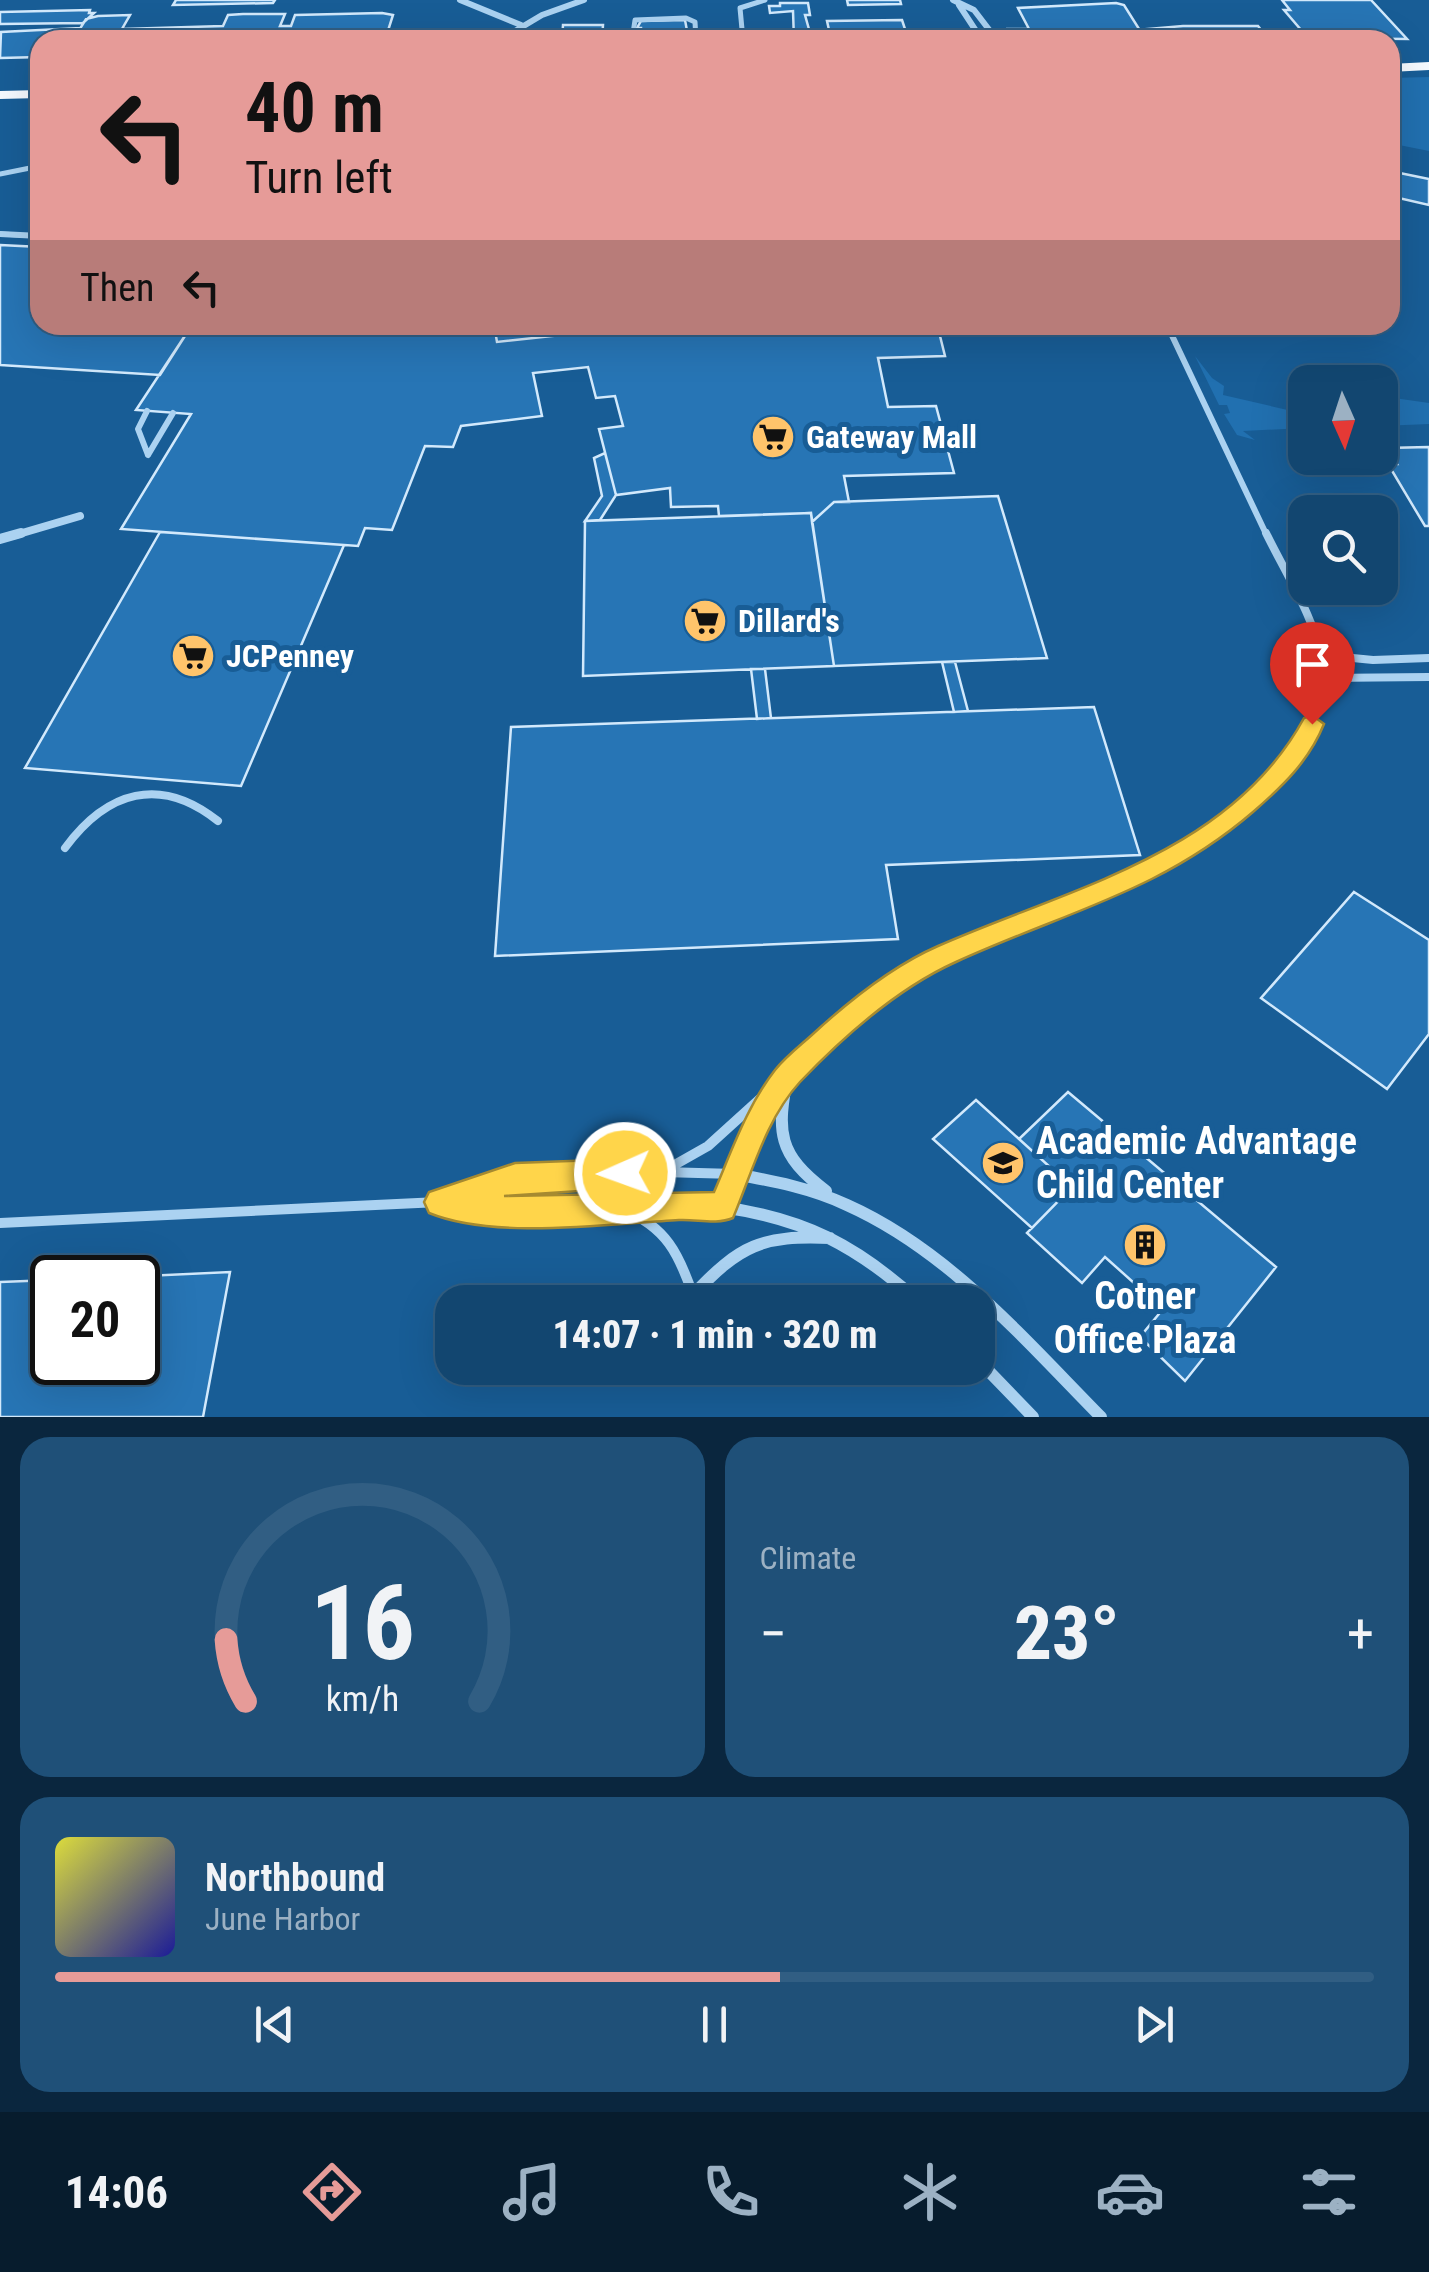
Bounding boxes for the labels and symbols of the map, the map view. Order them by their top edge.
north arrow [1288,365,1398,475]
supermarket icon: Gateway Mall [750,414,796,460]
place label: Gateway Mall [806,418,977,456]
supermarket icon: Dillard's [682,598,728,644]
place label: Dillard's [738,602,840,640]
pin [1270,622,1355,725]
supermarket icon: JCPenney [170,633,216,679]
place label: JCPenney [226,637,354,675]
place label: Academic Advantage Child Center [1036,1119,1357,1207]
position arrow [573,1121,677,1225]
school or university icon: Academic Advantage Child Center [980,1140,1026,1186]
building icon: Cotner Office Plaza [1122,1222,1168,1268]
speed limit sign: 20 [30,1255,160,1385]
place label: Cotner Office Plaza [1054,1274,1236,1362]

